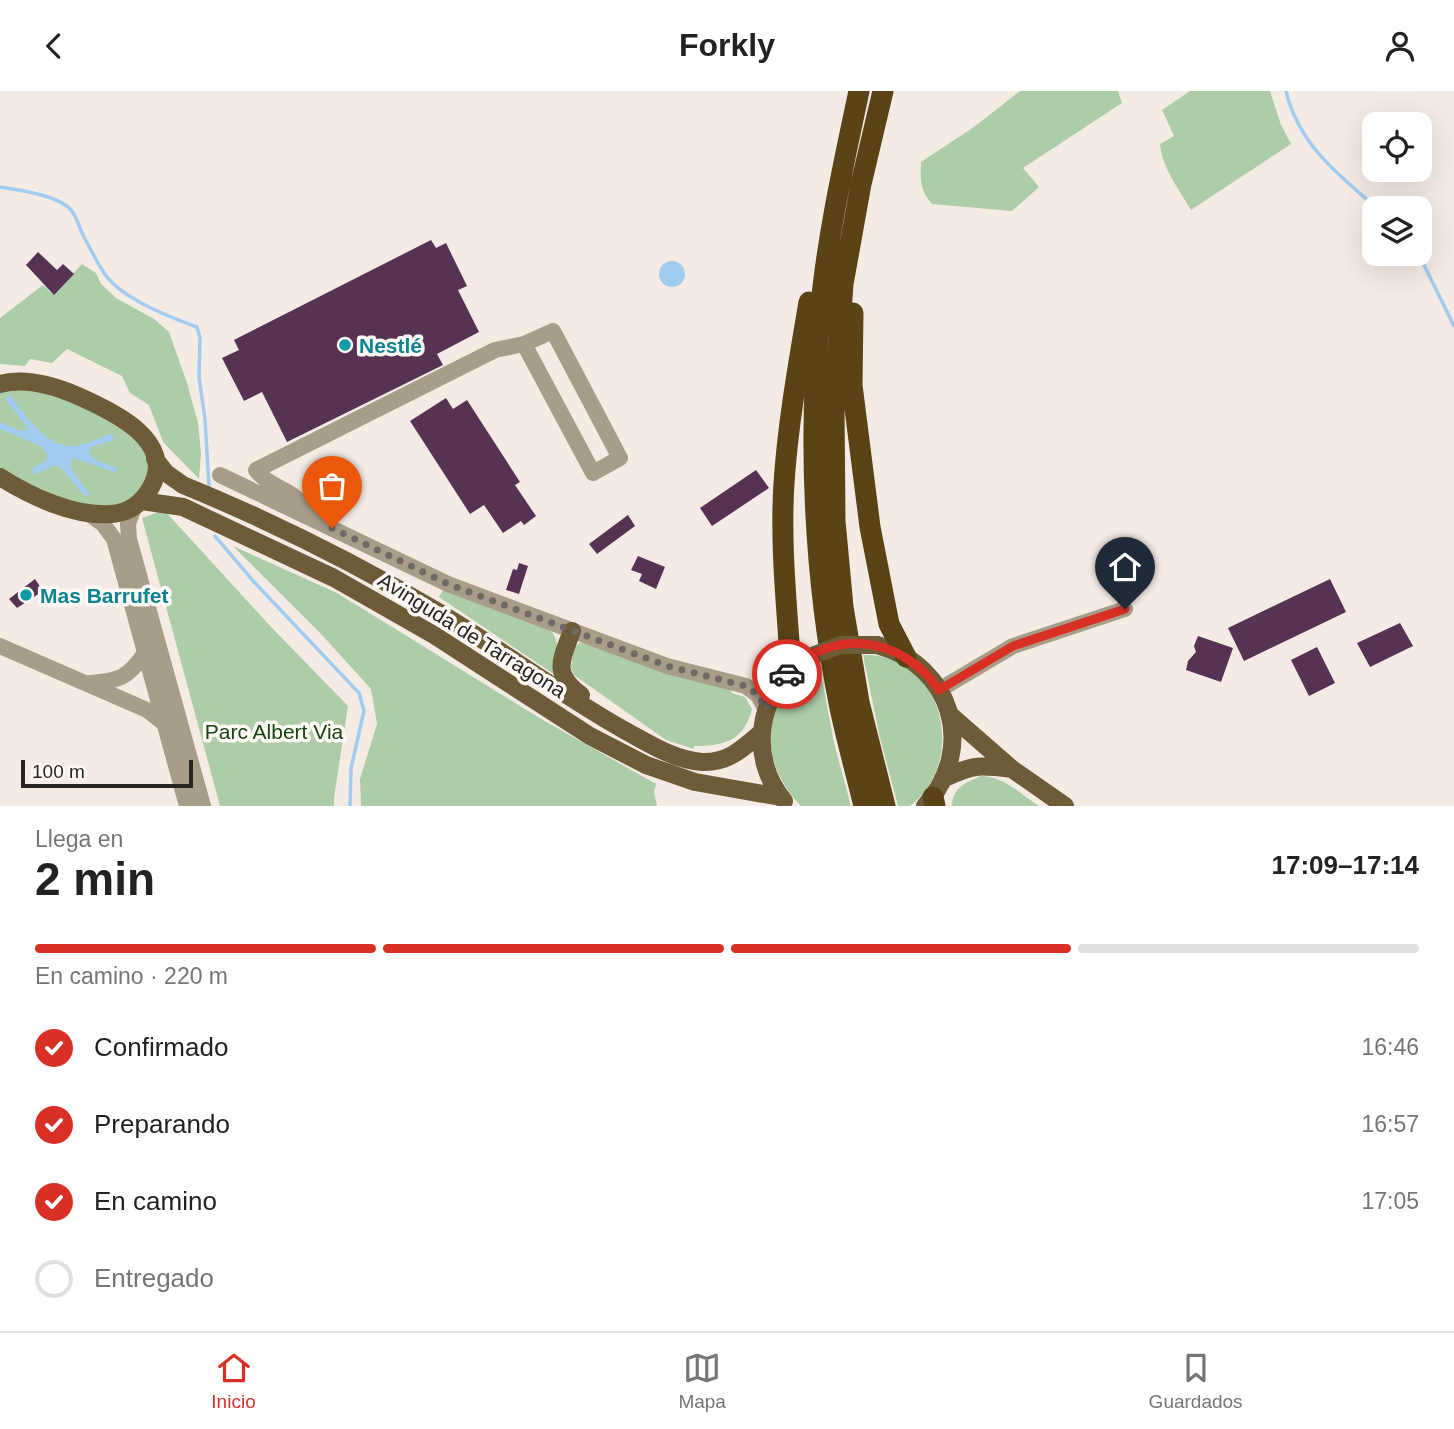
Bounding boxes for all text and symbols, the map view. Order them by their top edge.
icon: back [35,27,73,65]
text: Forkly [679,27,775,63]
icon: person [1381,27,1419,65]
map controls [1362,112,1432,266]
button: locate [1362,112,1432,182]
button: layers [1362,196,1432,266]
place label: Nestlé [359,334,422,357]
marker: Nestlé [337,337,353,353]
pin [302,456,362,528]
icon: bag [313,467,351,505]
pin [1095,537,1155,609]
icon: home [1106,548,1144,586]
street label: Avinguda de Tarragona [374,568,570,702]
place label: Mas Barrufet [40,584,168,607]
marker: Mas Barrufet [18,587,34,603]
courier [752,639,822,709]
icon: car [768,655,806,693]
park label: Parc Albert Via [205,720,344,743]
scale bar [21,757,192,789]
text: 100 m [32,761,85,782]
text: Llega en [35,826,123,852]
text: 17:09–17:14 [1272,850,1419,880]
text: 2 min [35,853,155,905]
text: En camino · 220 m [35,963,228,989]
icon: check [35,1029,73,1067]
text: Confirmado [94,1032,228,1062]
text: 16:46 [1361,1034,1419,1060]
icon: check [35,1106,73,1144]
text: Preparando [94,1109,230,1139]
text: 16:57 [1361,1111,1419,1137]
icon: check [35,1183,73,1221]
text: En camino [94,1186,217,1216]
text: 17:05 [1361,1188,1419,1214]
text: Entregado [94,1263,214,1293]
tab: Inicio [211,1349,256,1413]
tab: Mapa [678,1349,726,1413]
tab: Guardados [1149,1349,1243,1413]

